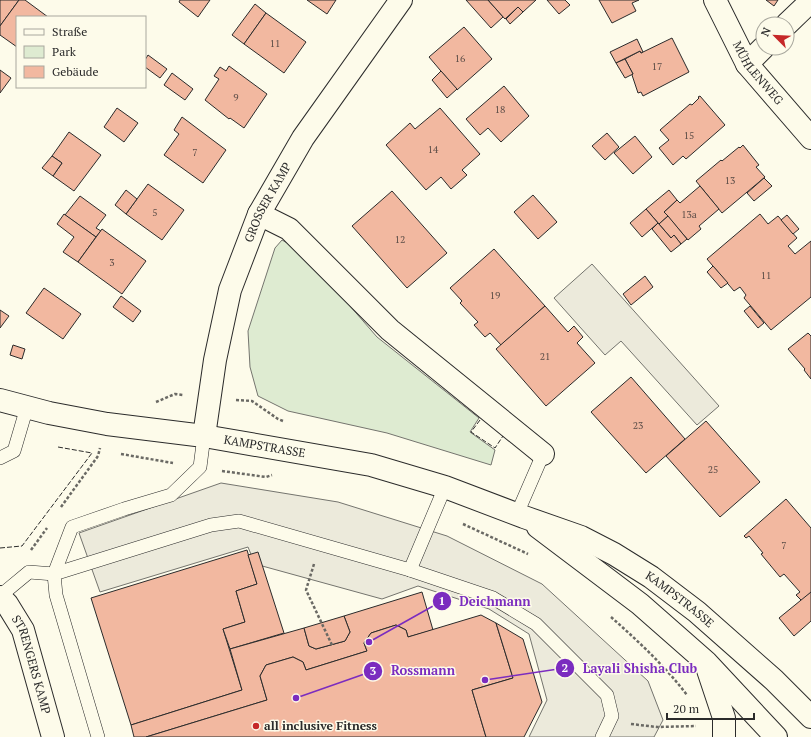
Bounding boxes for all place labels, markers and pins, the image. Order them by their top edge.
callout: Deichmann [432,589,539,614]
callout: Layali Shisha Club [555,656,706,681]
callout: Rossmann [363,658,463,683]
place label: all inclusive Fitness [264,718,378,733]
marker: all inclusive Fitness [251,721,261,731]

